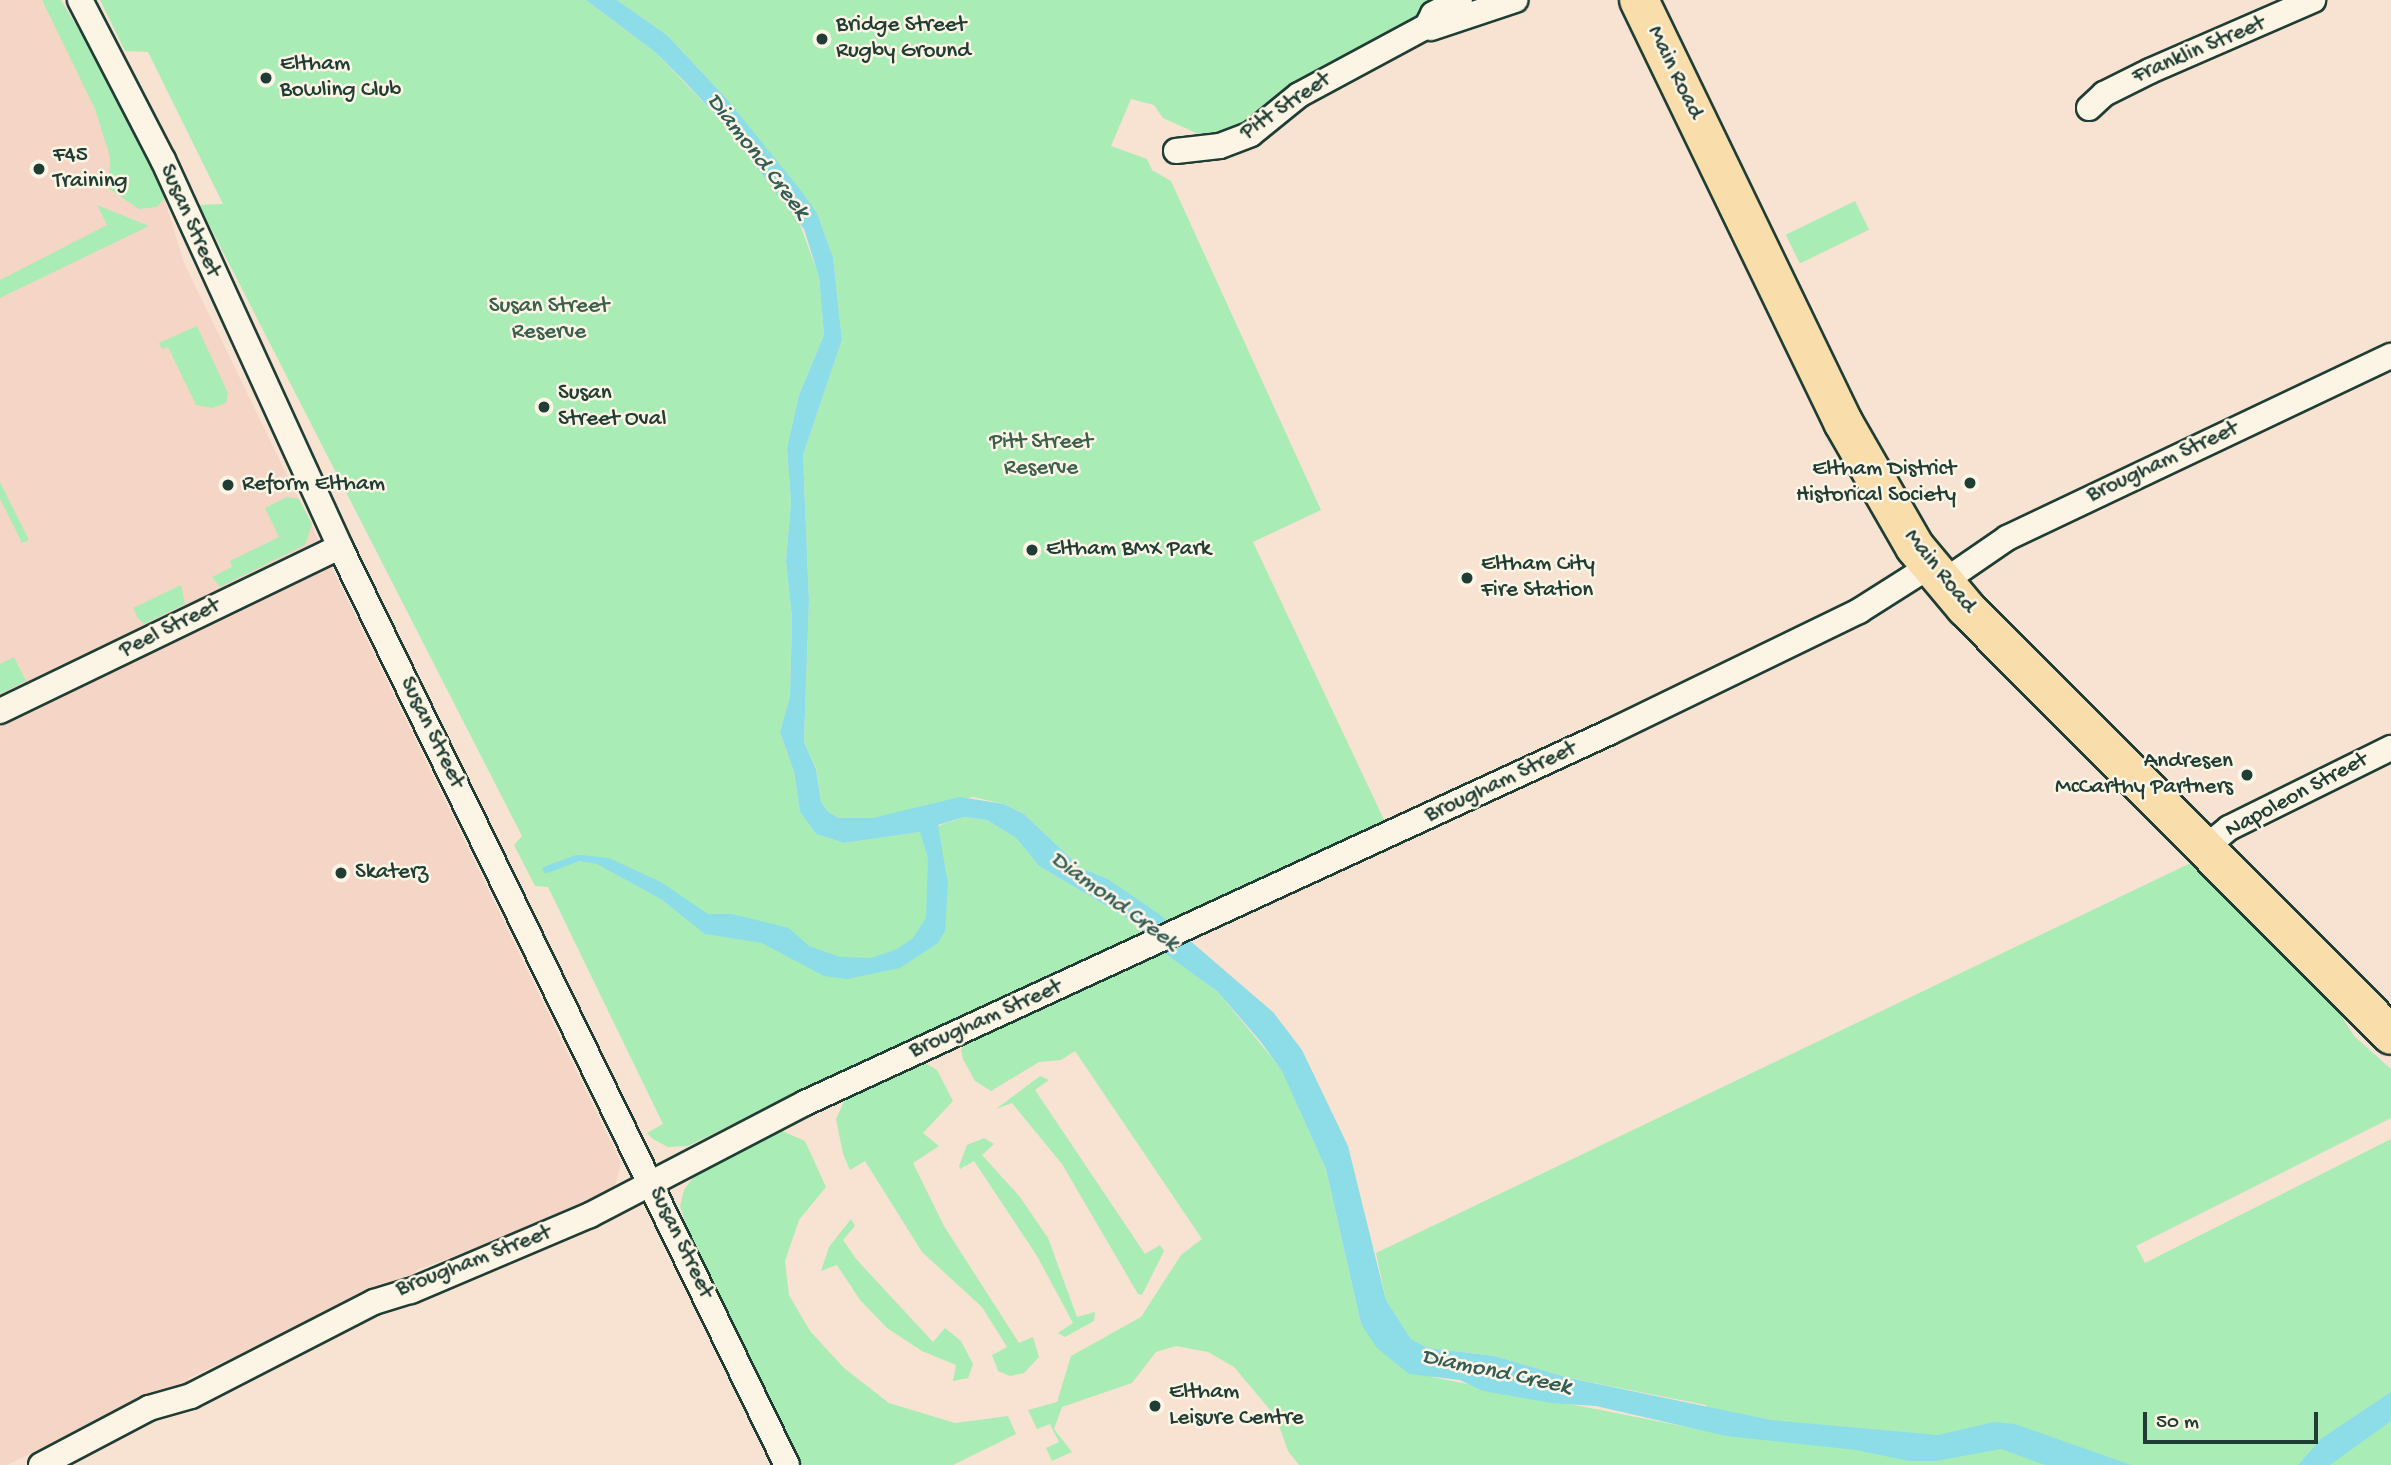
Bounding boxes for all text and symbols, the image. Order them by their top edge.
street label: Franklin Street [2128,11,2270,91]
place label: Bridge Street Rugby Ground [836,12,971,66]
street label: Main Road [1640,22,1708,124]
marker: Bridge Street Rugby Ground [814,31,830,47]
place label: Eltham Bowling Club [280,51,401,105]
street label: Pitt Street [1235,67,1337,147]
marker: Eltham Bowling Club [258,70,274,86]
water label: Diamond Creek [699,88,815,226]
place label: F45 Training [53,142,128,196]
street label: Susan Street [152,160,226,282]
marker: F45 Training [31,161,47,177]
park label: Susan Street Reserve [489,293,609,347]
place label: Susan Street Oval [558,380,667,434]
marker: Susan Street Oval [536,399,552,415]
street label: Brougham Street [2083,416,2243,510]
park label: Pitt Street Reserve [989,429,1093,483]
place label: Eltham District Historical Society [1796,456,1956,510]
place label: Reform Eltham [242,471,385,499]
marker: Eltham District Historical Society [1962,475,1978,491]
marker: Reform Eltham [220,477,236,493]
street label: Main Road [1897,524,1981,620]
place label: Eltham BMX Park [1046,536,1211,564]
marker: Eltham BMX Park [1024,542,1040,558]
place label: Eltham City Fire Station [1481,551,1595,605]
marker: Eltham City Fire Station [1459,570,1475,586]
street label: Peel Street [115,593,225,665]
street label: Susan Street [392,673,470,793]
street label: Brougham Street [1421,736,1581,830]
street label: Napoleon Street [2221,747,2373,845]
place label: Andresen McCarthy Partners [2055,748,2233,802]
marker: Andresen McCarthy Partners [2239,767,2255,783]
water label: Diamond Creek [1044,846,1184,958]
place label: Skaterz [355,859,428,887]
marker: Skaterz [333,865,349,881]
street label: Brougham Street [906,974,1066,1066]
street label: Susan Street [641,1183,719,1303]
street label: Brougham Street [393,1220,555,1304]
water label: Diamond Creek [1419,1343,1573,1403]
place label: Eltham Leisure Centre [1169,1379,1304,1433]
marker: Eltham Leisure Centre [1147,1398,1163,1414]
scale bar [2146,1398,2321,1442]
text: 50 m [2156,1411,2199,1436]

